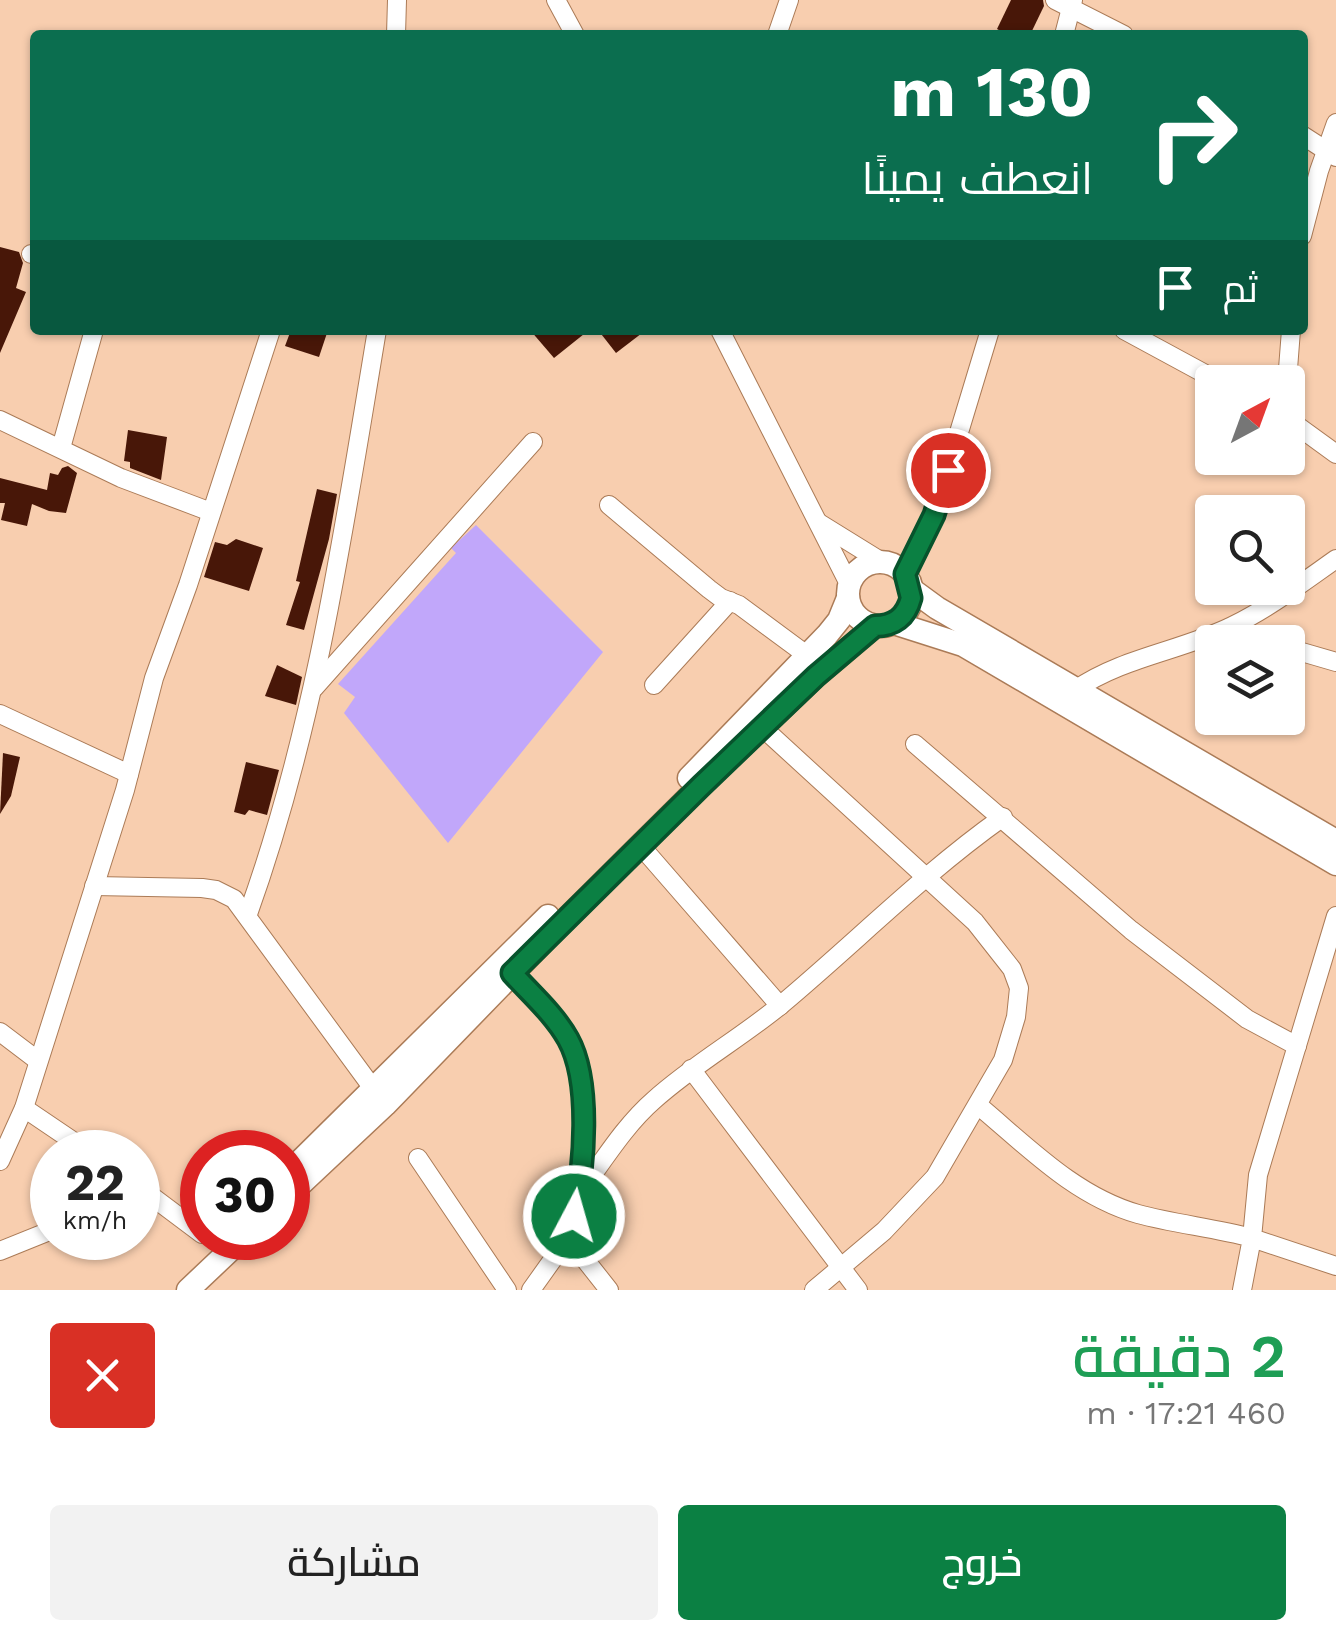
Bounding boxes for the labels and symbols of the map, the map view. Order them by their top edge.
north arrow [1195,365,1305,475]
pin [906,428,991,513]
speed limit sign: 30 [180,1130,310,1260]
position arrow [522,1164,626,1268]

